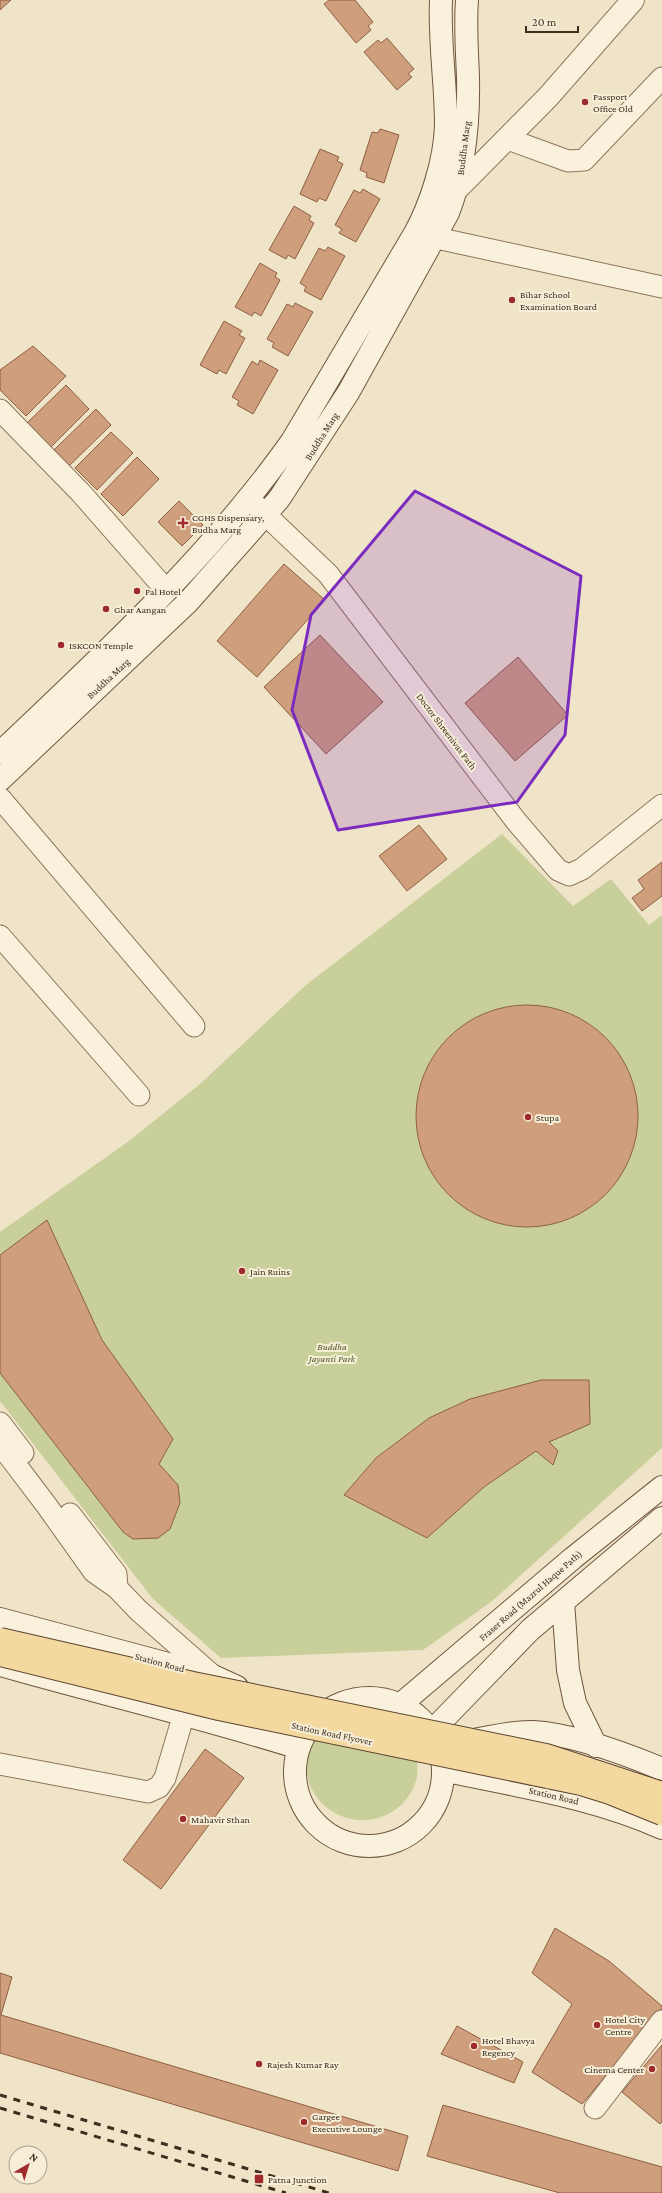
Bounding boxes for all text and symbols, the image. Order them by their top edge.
scale bar [526,8,578,34]
text: 20 m [532,15,557,29]
place label: Passport Office Old [593,91,634,114]
marker: Passport Office Old [580,97,590,107]
street label: Buddha Marg [455,120,472,176]
place label: Bihar School Examination Board [520,289,598,312]
marker: Bihar School Examination Board [507,295,517,305]
street label: Buddha Marg [302,410,341,462]
place label: CGHS Dispensary, Budha Marg [192,512,264,535]
marker: CGHS Dispensary, Budha Marg [177,517,189,529]
marker: Pal Hotel [132,586,142,596]
place label: Pal Hotel [145,586,181,597]
marker: Ghar Aangan [101,604,111,614]
place label: Ghar Aangan [114,604,167,615]
marker: ISKCON Temple [56,640,66,650]
place label: ISKCON Temple [69,640,134,651]
street label: Buddha Marg [85,656,132,701]
street label: Doctor Shreenivas Path [414,691,479,772]
marker: Stupa [523,1112,533,1122]
place label: Stupa [536,1112,560,1123]
marker: Jain Ruins [237,1266,247,1276]
place label: Jain Ruins [249,1266,290,1277]
park label: Buddha Jayanti Park [307,1341,356,1364]
street label: Fraser Road (Mazrul Haque Path) [477,1548,585,1644]
street label: Station Road [134,1651,187,1675]
street label: Station Road Flyover [290,1720,374,1748]
street label: Station Road [528,1784,581,1807]
marker: Mahavir Sthan [178,1814,188,1824]
place label: Mahavir Sthan [191,1814,251,1825]
place label: Hotel City Centre [605,2014,645,2037]
marker: Hotel City Centre [592,2020,602,2030]
place label: Hotel Bhavya Regency [482,2035,535,2058]
marker: Hotel Bhavya Regency [469,2041,479,2051]
marker: Rajesh Kumar Ray [254,2059,264,2069]
place label: Rajesh Kumar Ray [267,2059,339,2071]
place label: Cinema Center [584,2064,644,2075]
marker: Cinema Center [647,2064,657,2074]
place label: Gargee Executive Lounge [312,2111,383,2134]
marker: Gargee Executive Lounge [299,2117,309,2127]
north arrow [8,2145,48,2185]
text: N [28,2150,41,2164]
marker: Patna Junction [253,2173,265,2185]
place label: Patna Junction [268,2174,327,2185]

